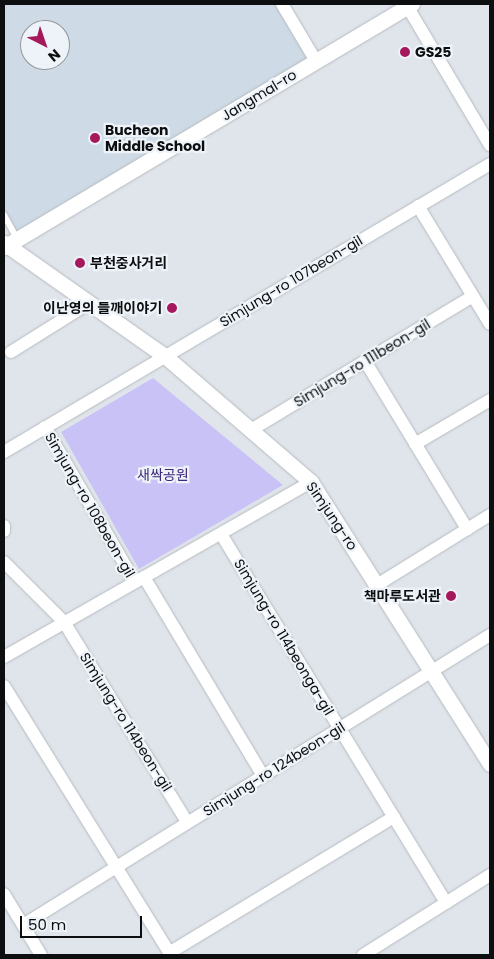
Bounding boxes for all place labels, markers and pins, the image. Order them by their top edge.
place label: GS25 [415,44,451,60]
marker: GS25 [399,46,411,58]
place label: Bucheon Middle School [105,122,205,154]
marker: Bucheon Middle School [89,132,101,144]
place label: 부천중사거리 [90,255,167,271]
marker: 부천중사거리 [74,257,86,269]
place label: 이난영의 들깨이야기 [43,300,162,316]
marker: 이난영의 들깨이야기 [166,302,178,314]
place label: 책마루도서관 [364,588,441,604]
marker: 책마루도서관 [445,590,457,602]

